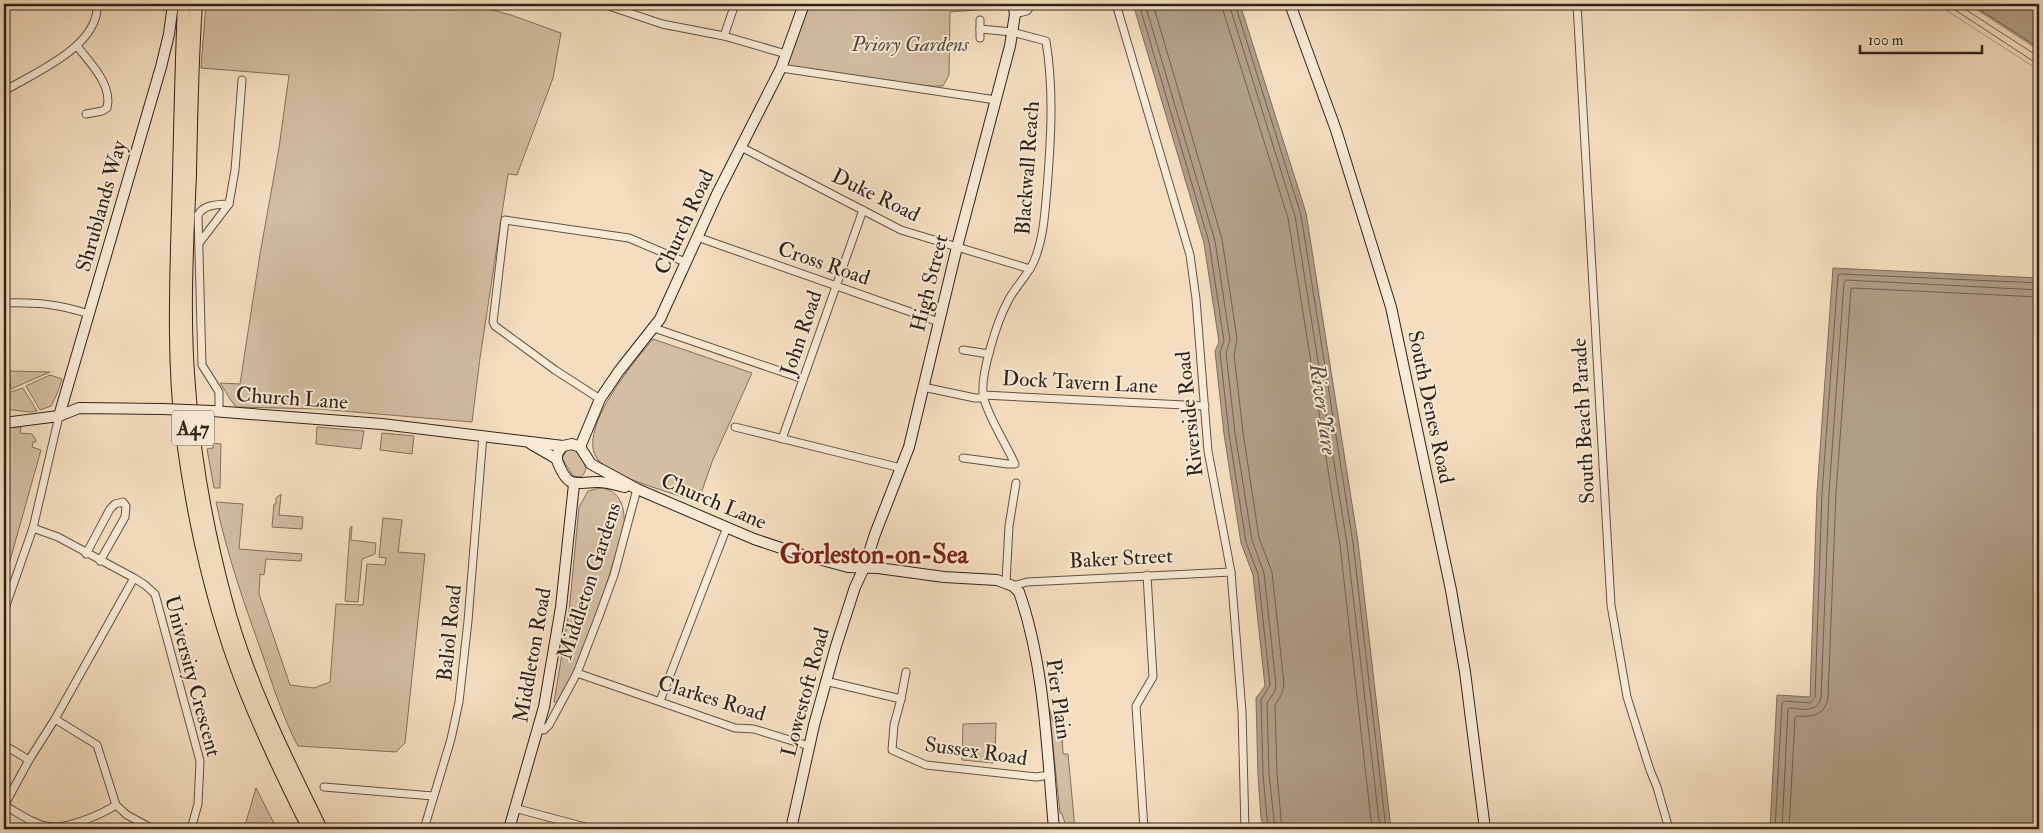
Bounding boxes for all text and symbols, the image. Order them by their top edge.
scale bar [1860,22,1983,54]
park label: Priory Gardens [850,31,970,58]
text: 100 m [1868,31,1904,50]
street label: Blackwall Reach [1009,100,1046,236]
street label: Shrublands Way [70,137,133,275]
street label: Duke Road [827,163,925,229]
street label: Church Road [648,165,721,279]
street label: High Street [904,232,955,335]
street label: Cross Road [774,235,874,292]
street label: John Road [774,286,829,380]
street label: South Denes Road [1401,328,1460,487]
street label: South Beach Parade [1566,337,1601,505]
street label: Riverside Road [1169,349,1210,478]
water label: River Yare [1303,361,1343,457]
street label: Dock Tavern Lane [1001,365,1159,400]
street label: Church Lane [235,381,349,416]
road number: A47 [172,410,214,446]
street label: Church Lane [657,467,771,536]
street label: Middleton Gardens [551,499,628,663]
district label: Gorleston-on-Sea [780,539,970,571]
street label: Baker Street [1069,542,1174,575]
street label: Baliol Road [431,583,468,683]
street label: Middleton Road [507,585,558,725]
street label: University Crescent [158,593,227,760]
street label: Lowestoft Road [775,624,836,760]
street label: Pier Plain [1039,657,1078,741]
street label: Clarkes Road [655,669,770,728]
street label: Sussex Road [923,731,1030,772]

